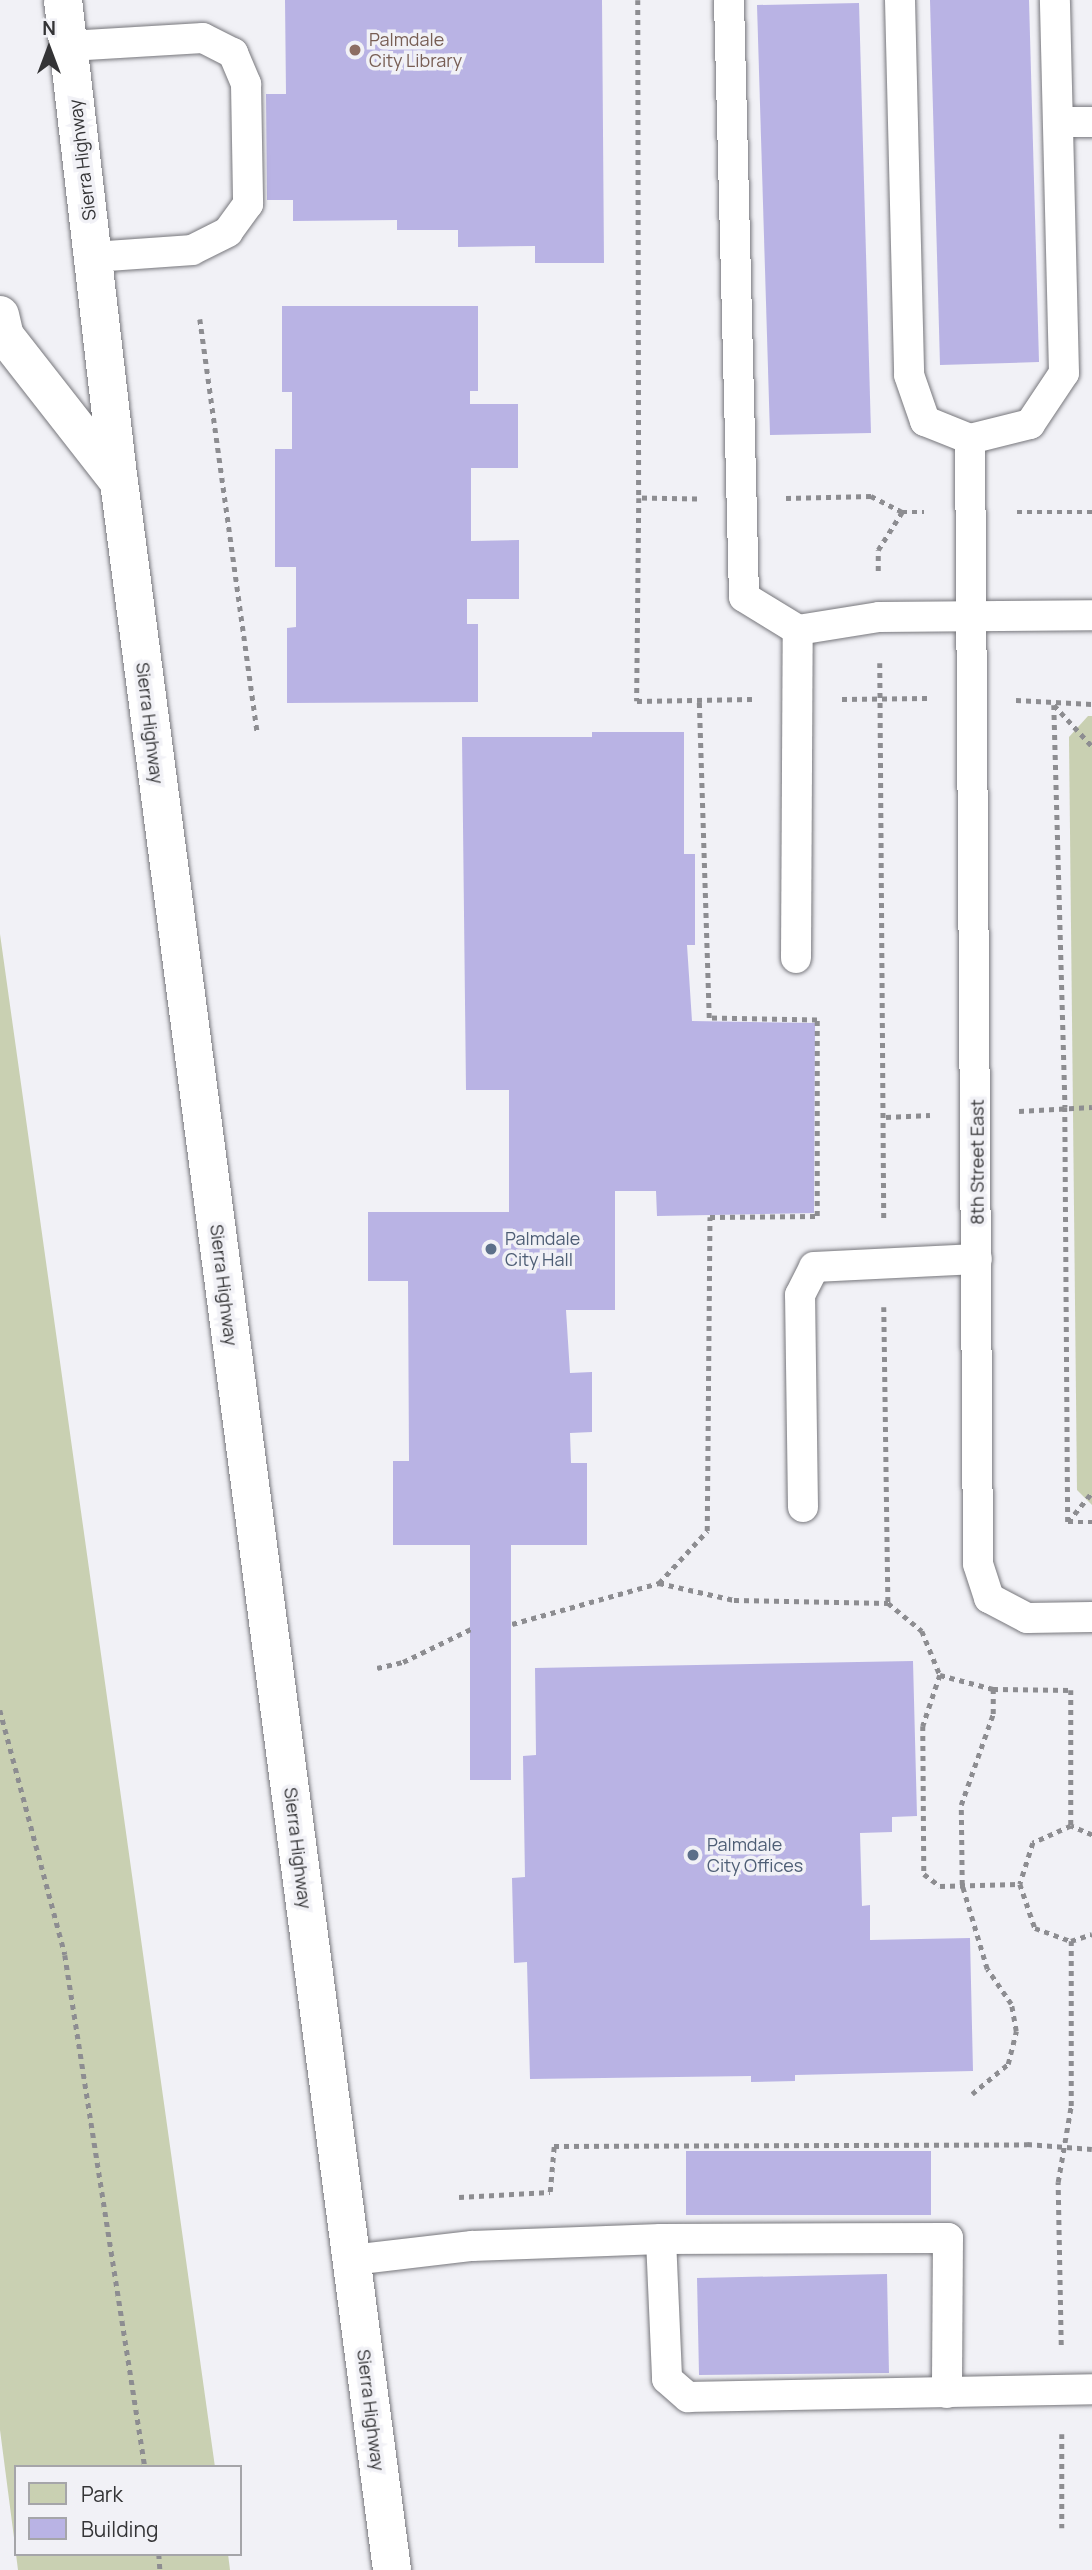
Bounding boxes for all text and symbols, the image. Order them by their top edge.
north arrow [14,14,84,84]
text: N [42,15,56,41]
place label: Palmdale City Library [369,29,462,72]
marker: Palmdale City Library [347,42,363,58]
street label: Sierra Highway [64,98,100,222]
street label: Sierra Highway [132,661,168,785]
street label: 8th Street East [966,1099,988,1225]
street label: Sierra Highway [206,1223,242,1347]
place label: Palmdale City Hall [505,1228,580,1270]
marker: Palmdale City Hall [483,1241,499,1257]
street label: Sierra Highway [280,1786,316,1910]
place label: Palmdale City Offices [707,1834,803,1876]
marker: Palmdale City Offices [685,1847,701,1863]
street label: Sierra Highway [353,2348,389,2472]
legend [14,2465,242,2556]
text: Park [81,2480,123,2508]
text: Building [81,2515,158,2543]

